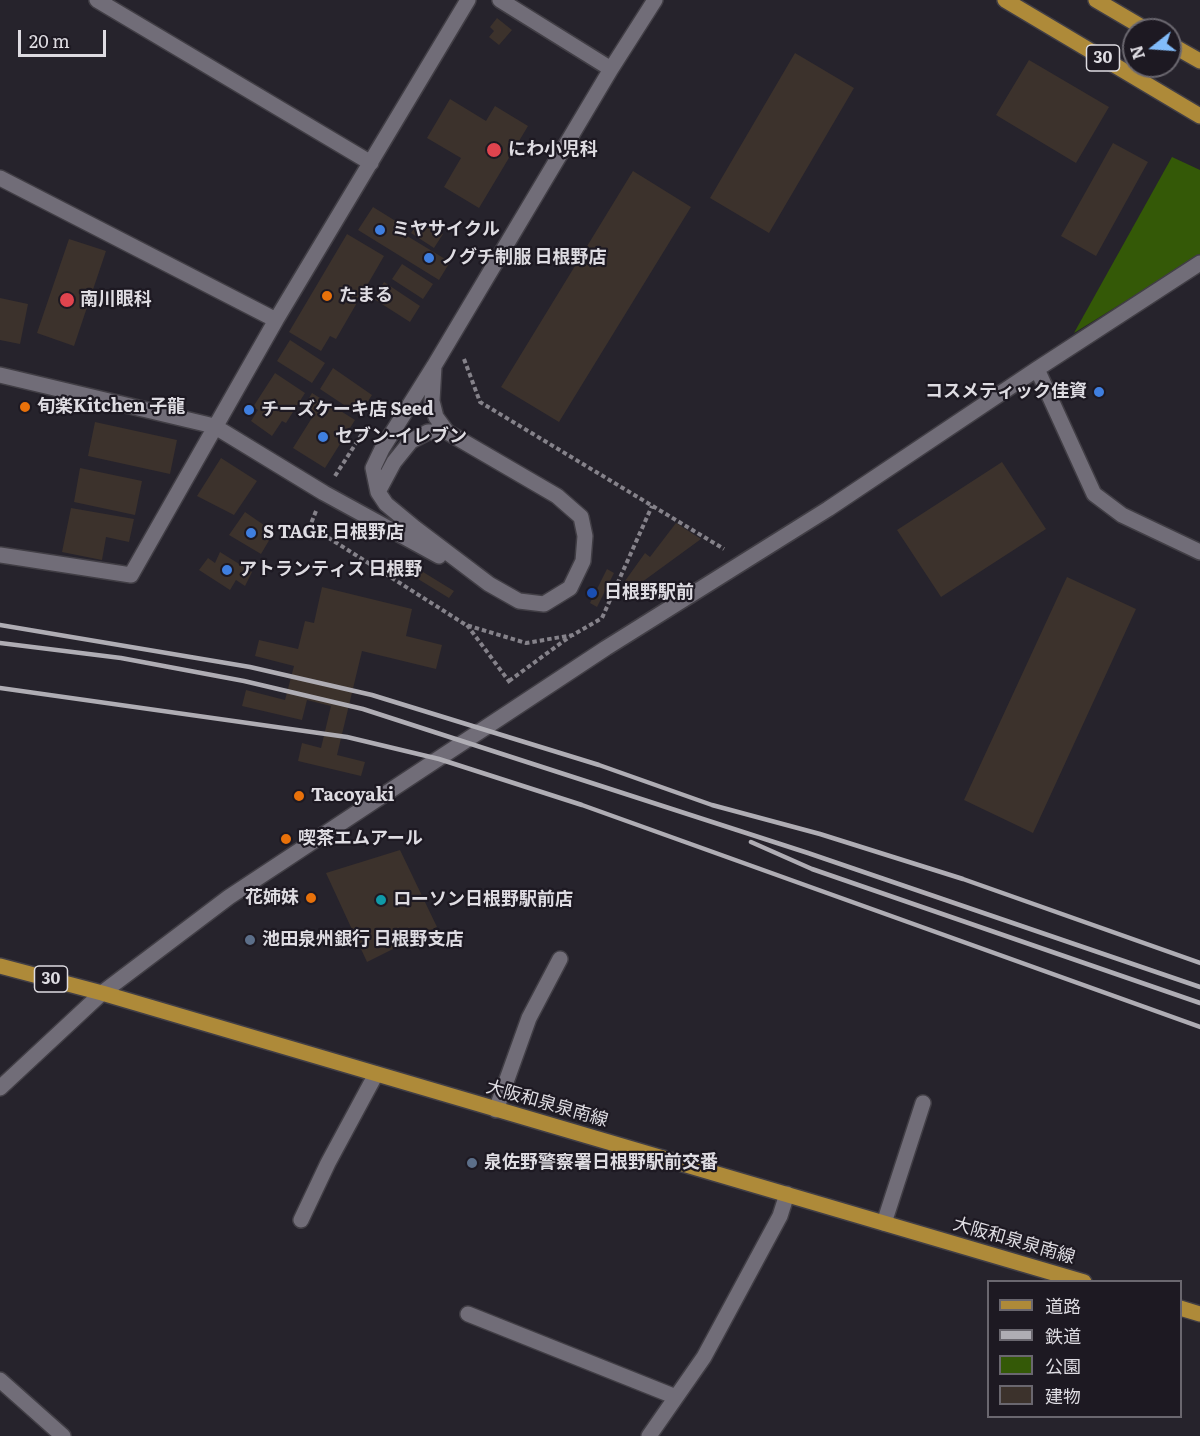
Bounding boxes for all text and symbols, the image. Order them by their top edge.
scale bar [21,18,110,56]
north arrow [1122,18,1182,78]
text: 20 m [29,27,70,54]
text: N [1123,43,1150,63]
road number: 30 [1086,45,1120,71]
place label: にわ小児科 [508,139,598,161]
marker: にわ小児科 [485,141,503,159]
place label: ミヤサイクル [392,219,500,241]
marker: ミヤサイクル [373,223,387,237]
place label: ノグチ制服 日根野店 [441,247,607,269]
marker: ノグチ制服 日根野店 [422,251,436,265]
place label: たまる [339,285,393,307]
place label: 南川眼科 [80,289,152,311]
marker: たまる [320,289,334,303]
marker: 南川眼科 [58,291,76,309]
place label: コスメティック佳資 [925,381,1087,403]
marker: コスメティック佳資 [1092,385,1106,399]
place label: 旬楽Kitchen 子龍 [37,396,185,418]
place label: チーズケーキ店 Seed [261,399,434,421]
marker: 旬楽Kitchen 子龍 [18,400,32,414]
marker: チーズケーキ店 Seed [242,403,256,417]
place label: セブン-イレブン [335,426,467,448]
marker: セブン-イレブン [316,430,330,444]
place label: S TAGE 日根野店 [263,522,404,544]
marker: S TAGE 日根野店 [244,526,258,540]
place label: アトランティス 日根野 [239,559,423,581]
marker: アトランティス 日根野 [220,563,234,577]
place label: 日根野駅前 [604,582,694,604]
marker: 日根野駅前 [585,586,599,600]
place label: Tacoyaki [311,785,394,807]
marker: Tacoyaki [292,789,306,803]
place label: 喫茶エムアール [298,828,423,850]
marker: 喫茶エムアール [279,832,293,846]
place label: 花姉妹 [245,887,299,909]
place label: ローソン日根野駅前店 [393,889,573,911]
marker: 花姉妹 [304,891,318,905]
marker: ローソン日根野駅前店 [374,893,388,907]
place label: 池田泉州銀行 日根野支店 [262,929,464,951]
marker: 池田泉州銀行 日根野支店 [243,933,257,947]
road number: 30 [34,966,68,992]
street label: 大阪和泉泉南線 [483,1076,611,1132]
place label: 泉佐野警察署日根野駅前交番 [484,1152,718,1174]
marker: 泉佐野警察署日根野駅前交番 [465,1156,479,1170]
street label: 大阪和泉泉南線 [950,1213,1078,1269]
legend [987,1280,1182,1418]
text: 道路 [1045,1292,1081,1319]
text: 鉄道 [1045,1322,1081,1349]
text: 公園 [1045,1352,1081,1379]
text: 建物 [1045,1382,1081,1409]

